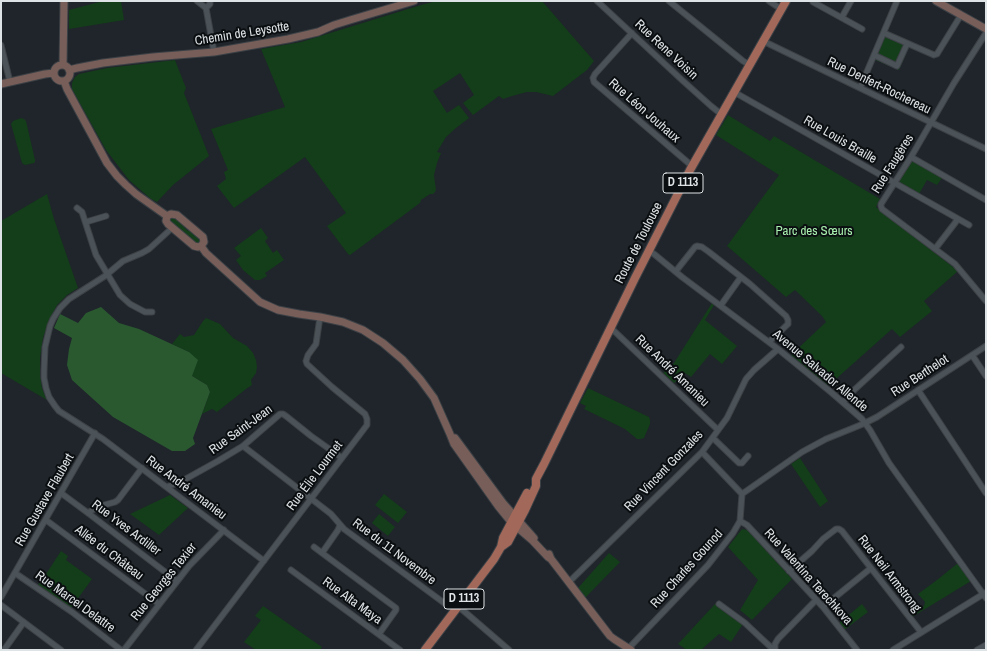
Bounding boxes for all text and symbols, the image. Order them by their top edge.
street label: Rue Rene Voisin [631,17,701,83]
street label: Chemin de Leysotte [194,19,290,49]
street label: Rue Denfert-Rochereau [825,54,933,118]
street label: Rue Léon Jouhaux [605,76,683,146]
street label: Rue Louis Braille [801,113,879,167]
street label: Rue Faugères [869,131,917,197]
road number: D 1113 [663,173,703,193]
street label: Route de Toulouse [612,200,666,286]
park label: Parc des Sœurs [775,224,853,240]
street label: Avenue Salvador Allende [769,327,871,415]
street label: Rue André Amanieu [632,332,712,410]
street label: Rue Berthelot [888,352,952,400]
street label: Rue Saint-Jean [206,402,276,458]
street label: Rue Vincent Gonzales [621,427,707,515]
street label: Rue Élie Lourmet [284,438,346,514]
street label: Rue Gustave Flaubert [12,451,78,549]
street label: Rue André Amanieu [143,453,229,523]
street label: Rue Yves Ardiller [88,497,164,559]
street label: Rue du 11 Novembre [349,516,439,588]
street label: Allée du Château [72,522,146,584]
street label: Rue Valentina Terechkova [761,526,855,628]
street label: Rue Charles Gounod [648,527,726,611]
street label: Rue Neil Armstrong [854,532,924,616]
street label: Rue Georges Texier [128,540,200,624]
street label: Rue Marcel Delattre [32,568,118,636]
street label: Rue Alta Maya [319,574,385,628]
road number: D 1113 [444,589,484,609]

